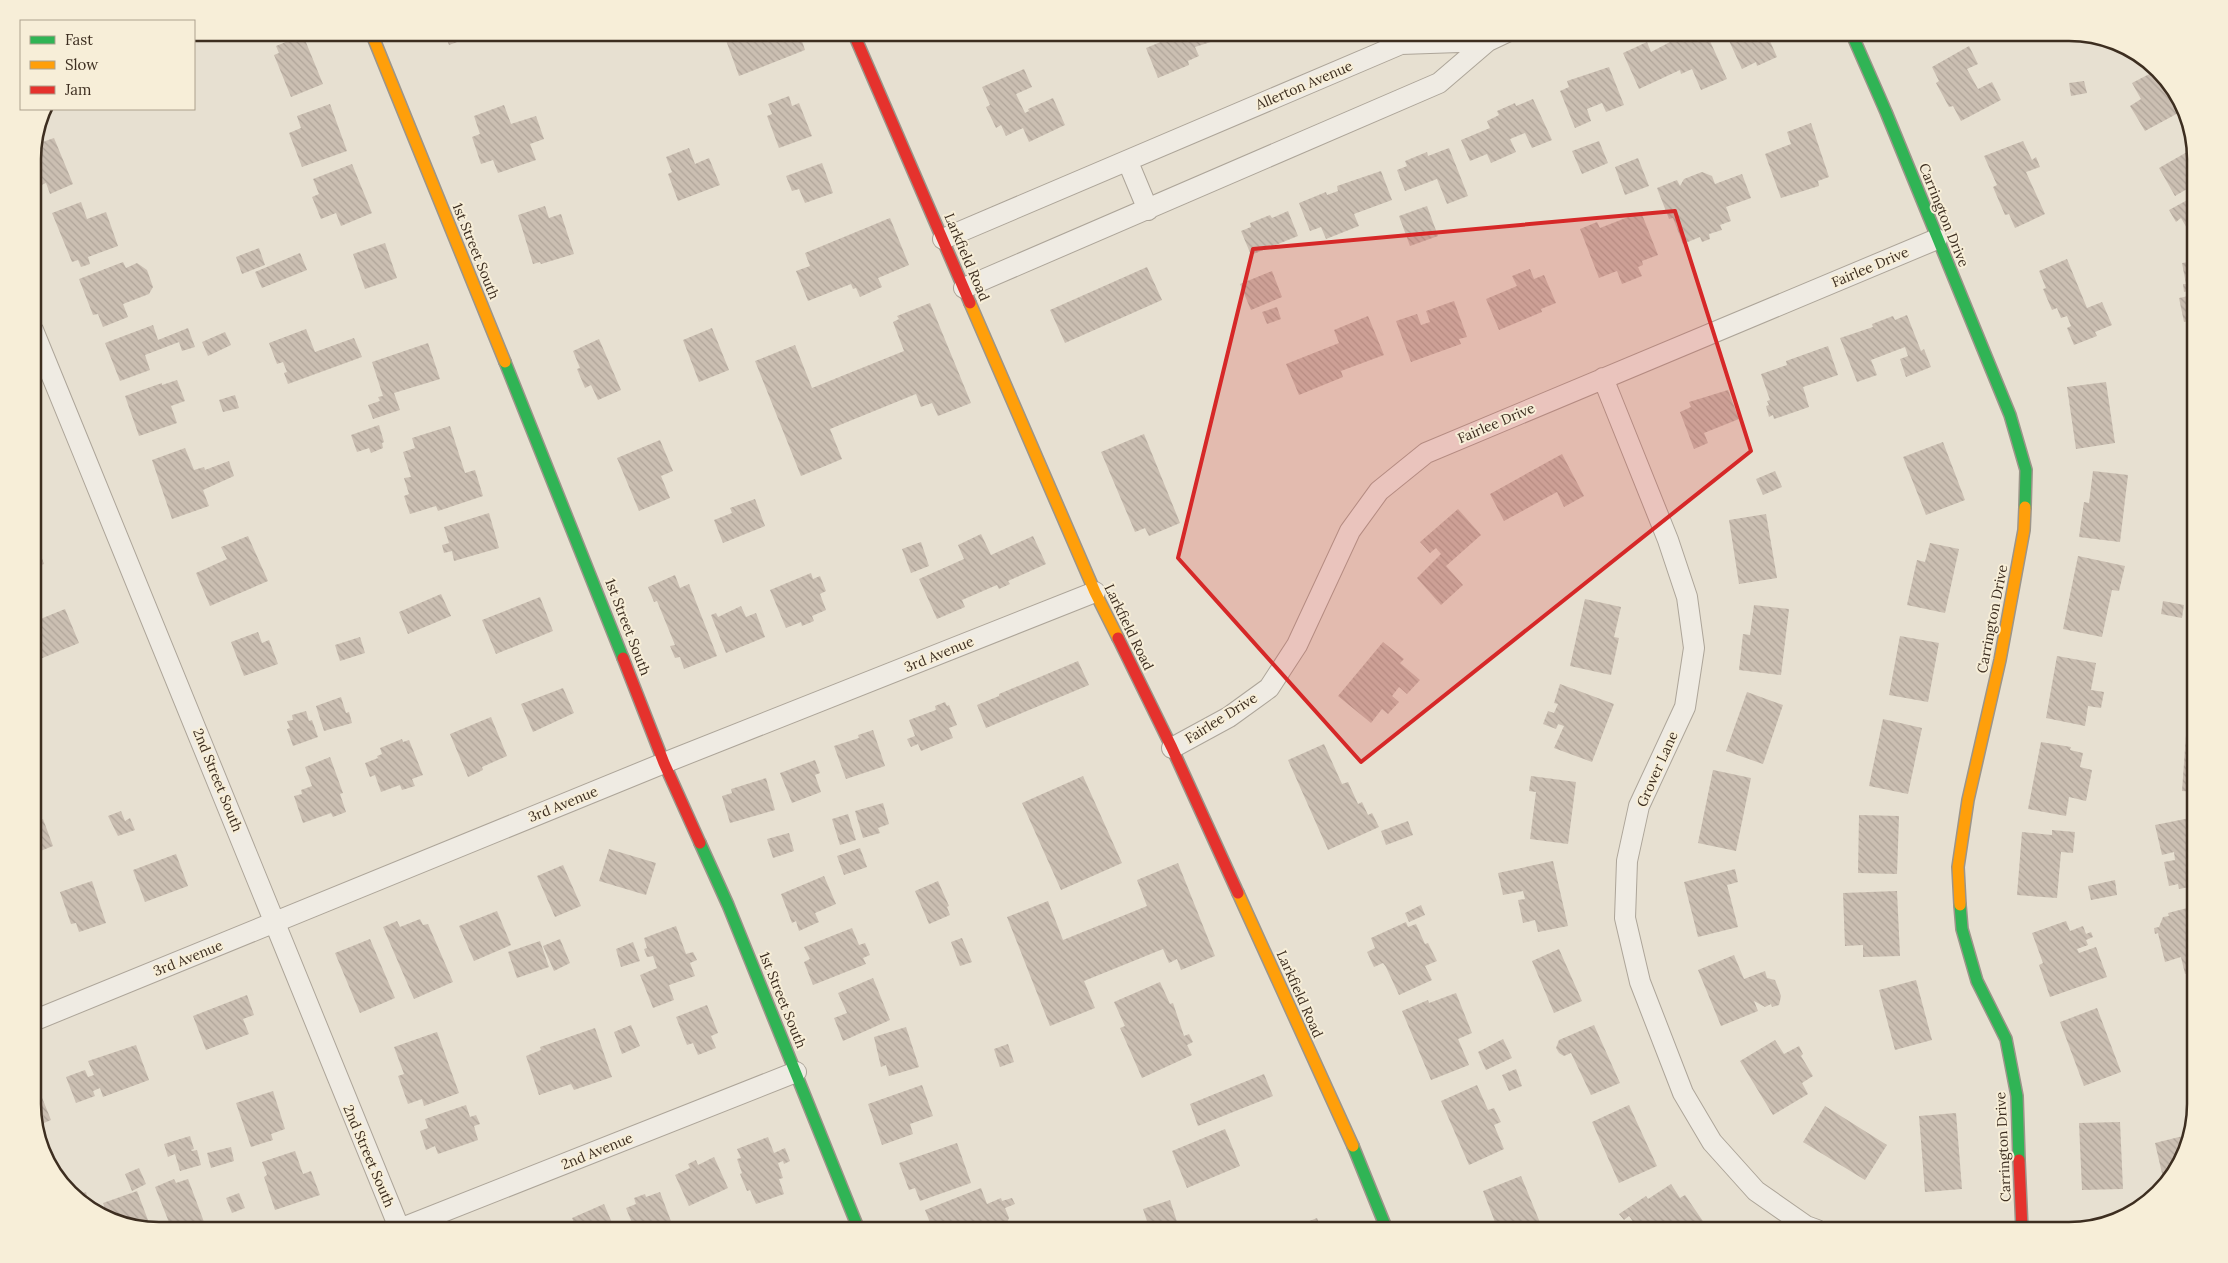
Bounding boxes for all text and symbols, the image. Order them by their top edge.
legend [20,20,195,110]
text: Fast [65,30,93,49]
text: Slow [65,55,98,74]
street label: Allerton Avenue [1252,56,1355,114]
text: Jam [64,80,92,99]
street label: Carrington Drive [1915,161,1973,270]
street label: 1st Street South [448,200,504,302]
street label: Larkfield Road [940,210,994,304]
street label: Fairlee Drive [1829,243,1912,291]
street label: Fairlee Drive [1455,399,1538,447]
street label: Carrington Drive [1973,563,2011,675]
street label: 1st Street South [601,576,655,678]
street label: Larkfield Road [1100,581,1158,673]
street label: 3rd Avenue [902,632,977,676]
street label: Fairlee Drive [1182,688,1261,747]
street label: 2nd Street South [189,726,247,834]
street label: Grover Lane [1632,728,1682,810]
street label: 3rd Avenue [526,782,601,826]
street label: 3rd Avenue [151,936,226,980]
street label: Larkfield Road [1273,947,1327,1041]
street label: 1st Street South [755,949,811,1051]
street label: Carrington Drive [1991,1091,2015,1202]
street label: 2nd Street South [339,1102,399,1210]
street label: 2nd Avenue [559,1128,636,1174]

